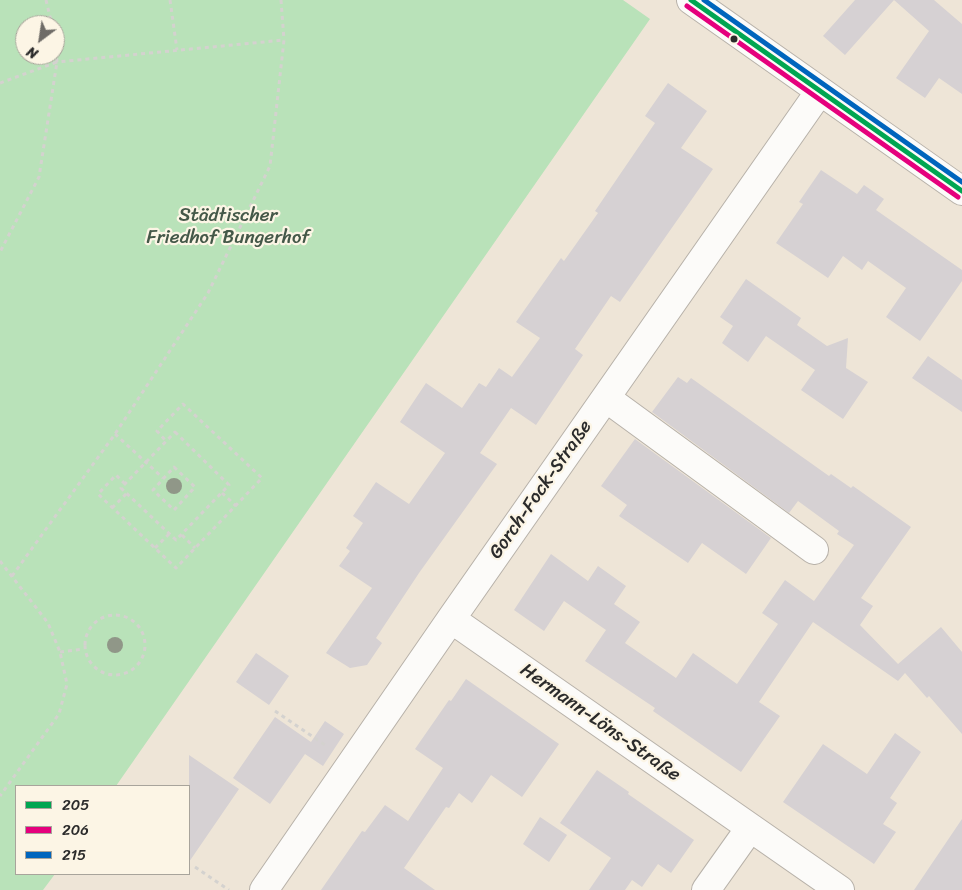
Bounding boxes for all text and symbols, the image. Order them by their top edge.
north arrow [15,15,65,65]
unlabelled marker [729,34,739,44]
text: N [22,39,43,66]
park label: Städtischer Friedhof Bungerhof [146,205,310,249]
street label: Gorch-Fock-Straße [485,416,597,564]
street label: Hermann-Löns-Straße [516,659,684,787]
legend [15,785,190,875]
text: 205 [62,792,89,818]
text: 206 [62,817,89,843]
text: 215 [62,842,86,868]

